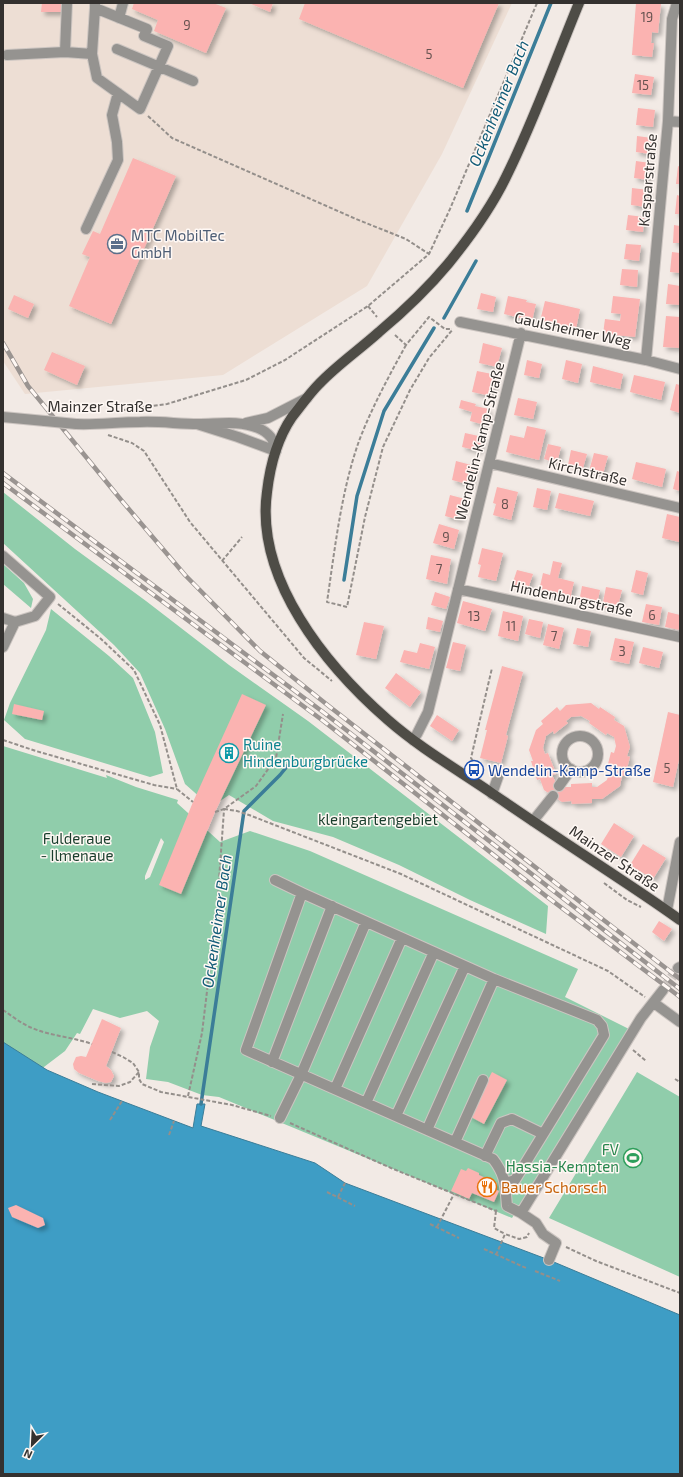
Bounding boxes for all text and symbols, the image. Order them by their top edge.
house number: 19 [641,9,653,25]
house number: 9 [183,17,191,33]
water label: Ockenheimer Bach [464,37,532,169]
house number: 5 [426,46,433,62]
house number: 15 [637,77,649,93]
street label: Kasparstraße [634,133,660,227]
place label: MTC MobilTec GmbH [131,226,225,261]
office icon: MTC MobilTec GmbH [106,233,128,255]
street label: Gaulsheimer Weg [513,308,634,350]
street label: Wendelin-Kamp-Straße [451,360,507,522]
street label: Mainzer Straße [47,397,153,415]
street label: Kirchstraße [547,453,629,489]
house number: 8 [501,496,509,512]
house number: 9 [442,529,450,545]
house number: 7 [436,561,443,577]
street label: Hindenburgstraße [509,576,635,620]
house number: 6 [648,607,656,623]
house number: 13 [468,608,480,624]
house number: 11 [506,618,516,634]
house number: 7 [551,628,558,644]
house number: 3 [618,643,626,659]
place label: Ruine Hindenburgbrücke [243,735,368,770]
building icon: Ruine Hindenburgbrücke [218,742,240,764]
bus stop icon: Wendelin-Kamp-Straße [463,759,485,781]
house number: 5 [664,760,671,776]
place label: Wendelin-Kamp-Straße [488,761,651,779]
park label: kleingartengebiet [318,810,438,828]
street label: Mainzer Straße [566,821,664,895]
park label: Fulderaue - Ilmenaue [40,829,114,864]
water label: Ockenheimer Bach [197,853,235,989]
place label: FV Hassia-Kempten [506,1140,619,1175]
sports icon: FV Hassia-Kempten [622,1147,644,1169]
restaurant icon: Bauer Schorsch [476,1176,498,1198]
place label: Bauer Schorsch [501,1178,607,1196]
north arrow [12,1425,52,1465]
text: N [21,1447,34,1462]

